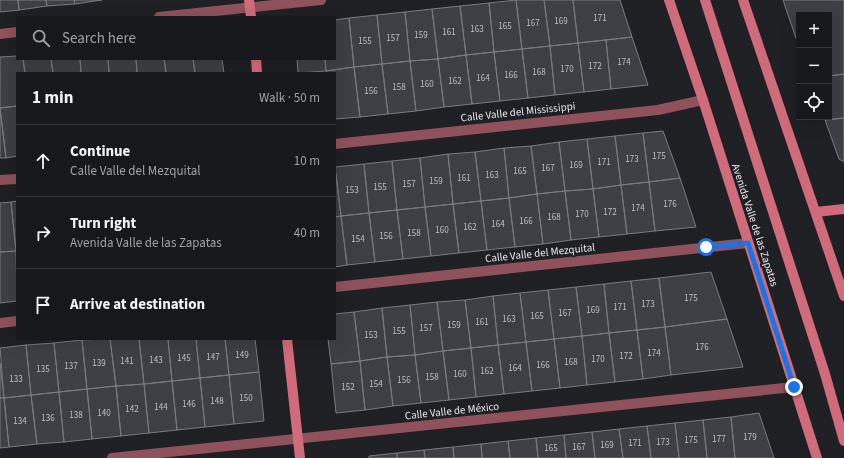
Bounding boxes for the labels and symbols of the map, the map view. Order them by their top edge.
house number: 171 [593,12,607,25]
house number: 169 [554,15,568,28]
house number: 167 [526,17,540,30]
house number: 165 [498,20,512,33]
house number: 163 [470,23,484,36]
house number: 161 [442,26,456,39]
house number: 159 [414,29,428,42]
house number: 157 [386,32,400,45]
house number: 155 [358,35,372,48]
house number: 174 [617,56,631,69]
house number: 172 [588,60,602,73]
house number: 170 [560,63,574,76]
house number: 168 [532,66,546,79]
house number: 166 [504,69,518,82]
house number: 164 [476,72,490,85]
house number: 162 [448,75,462,88]
house number: 160 [420,78,434,91]
house number: 158 [392,81,406,94]
house number: 156 [364,85,378,98]
street label: Calle Valle del Mississippi [460,99,576,125]
house number: 175 [652,150,666,163]
house number: 173 [625,153,639,166]
house number: 171 [597,156,611,169]
house number: 169 [569,159,583,172]
house number: 167 [541,162,555,175]
street label: Avenida Valle de las Zapatas [728,162,782,289]
house number: 165 [513,165,527,178]
house number: 163 [485,169,499,182]
house number: 161 [457,172,471,185]
house number: 159 [429,175,443,188]
house number: 157 [402,178,416,191]
house number: 155 [373,181,387,194]
house number: 153 [345,184,359,197]
house number: 176 [663,198,677,211]
house number: 174 [631,202,645,215]
house number: 172 [603,206,617,219]
house number: 170 [575,208,589,221]
house number: 168 [547,211,561,224]
house number: 166 [519,215,533,228]
house number: 164 [491,218,505,231]
house number: 162 [463,221,477,234]
house number: 160 [435,224,449,237]
house number: 158 [407,227,421,240]
house number: 156 [379,230,393,243]
house number: 154 [351,233,365,246]
route start [697,238,715,256]
street label: Calle Valle del Mezquital [484,240,596,266]
house number: 175 [684,292,698,305]
house number: 173 [641,298,655,311]
house number: 171 [613,301,627,314]
house number: 169 [586,304,600,317]
house number: 167 [558,307,572,320]
house number: 165 [530,310,544,323]
house number: 163 [502,313,516,326]
house number: 161 [475,316,489,329]
house number: 159 [447,319,461,332]
house number: 157 [419,322,433,335]
house number: 155 [392,325,406,338]
house number: 153 [364,329,378,342]
house number: 176 [695,341,709,354]
house number: 174 [647,347,661,360]
house number: 149 [235,349,249,362]
house number: 172 [619,350,633,363]
house number: 147 [206,351,220,364]
house number: 145 [177,352,191,365]
house number: 170 [591,353,605,366]
house number: 143 [149,354,163,367]
house number: 141 [120,355,134,368]
house number: 168 [564,356,578,369]
house number: 139 [92,357,106,370]
house number: 166 [536,359,550,372]
house number: 137 [64,360,78,373]
house number: 164 [508,362,522,375]
house number: 135 [36,363,50,376]
house number: 162 [480,365,494,378]
house number: 160 [453,368,467,381]
house number: 158 [425,371,439,384]
house number: 133 [9,373,23,386]
house number: 156 [397,374,411,387]
house number: 154 [369,378,383,391]
route end [785,378,803,396]
house number: 152 [341,381,355,394]
house number: 150 [239,392,253,405]
house number: 148 [210,395,224,408]
house number: 146 [182,398,196,411]
street label: Calle Valle de México [404,399,500,423]
house number: 144 [154,401,168,414]
house number: 142 [125,403,139,416]
house number: 140 [97,407,111,420]
house number: 138 [69,409,83,422]
house number: 136 [41,412,55,425]
house number: 134 [13,415,27,428]
house number: 179 [743,431,757,444]
house number: 177 [712,433,726,446]
house number: 175 [684,434,698,447]
house number: 173 [656,436,670,449]
house number: 171 [628,437,642,450]
house number: 169 [600,439,614,452]
house number: 167 [572,441,586,454]
house number: 165 [544,442,558,455]

